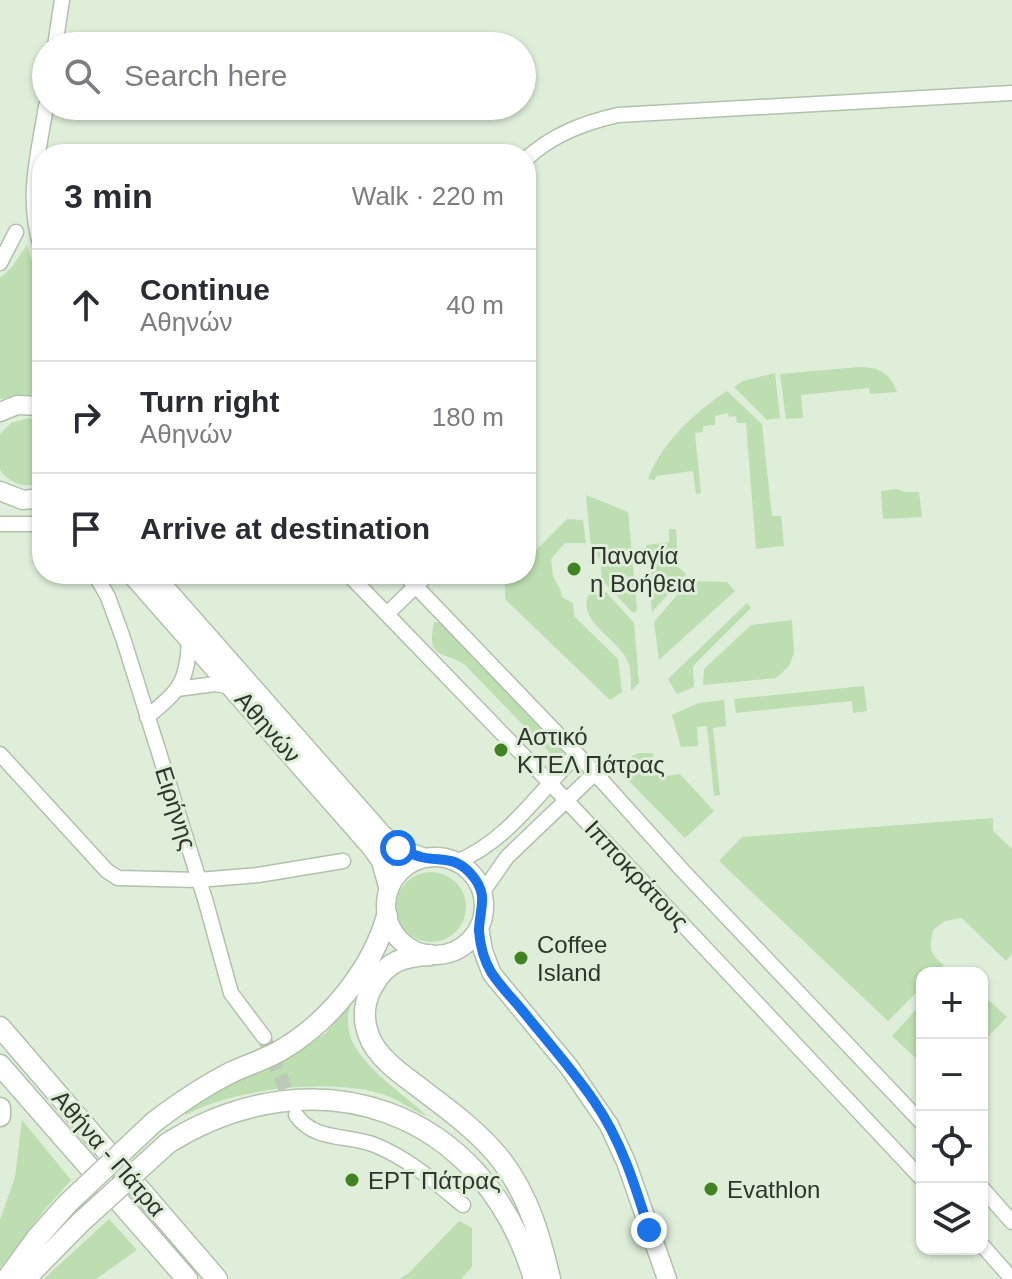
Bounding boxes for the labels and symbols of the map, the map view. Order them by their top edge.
place label: Παναγία η Βοήθεια [590,542,696,597]
marker: Παναγία η Βοήθεια [565,560,583,578]
street label: Αθηνών [230,686,306,768]
place label: Αστικό ΚΤΕΛ Πάτρας [517,723,665,778]
marker: Αστικό ΚΤΕΛ Πάτρας [492,741,510,759]
street label: Ειρήνης [150,763,202,853]
street label: Ιπποκράτους [580,815,694,935]
route start [380,830,416,866]
place label: Coffee Island [537,931,607,986]
marker: Coffee Island [512,949,530,967]
street label: Αθήνα - Πάτρα [47,1084,171,1222]
place label: ΕΡΤ Πάτρας [368,1167,501,1194]
marker: ΕΡΤ Πάτρας [343,1171,361,1189]
place label: Evathlon [727,1176,820,1203]
marker: Evathlon [702,1180,720,1198]
route end [631,1212,667,1248]

